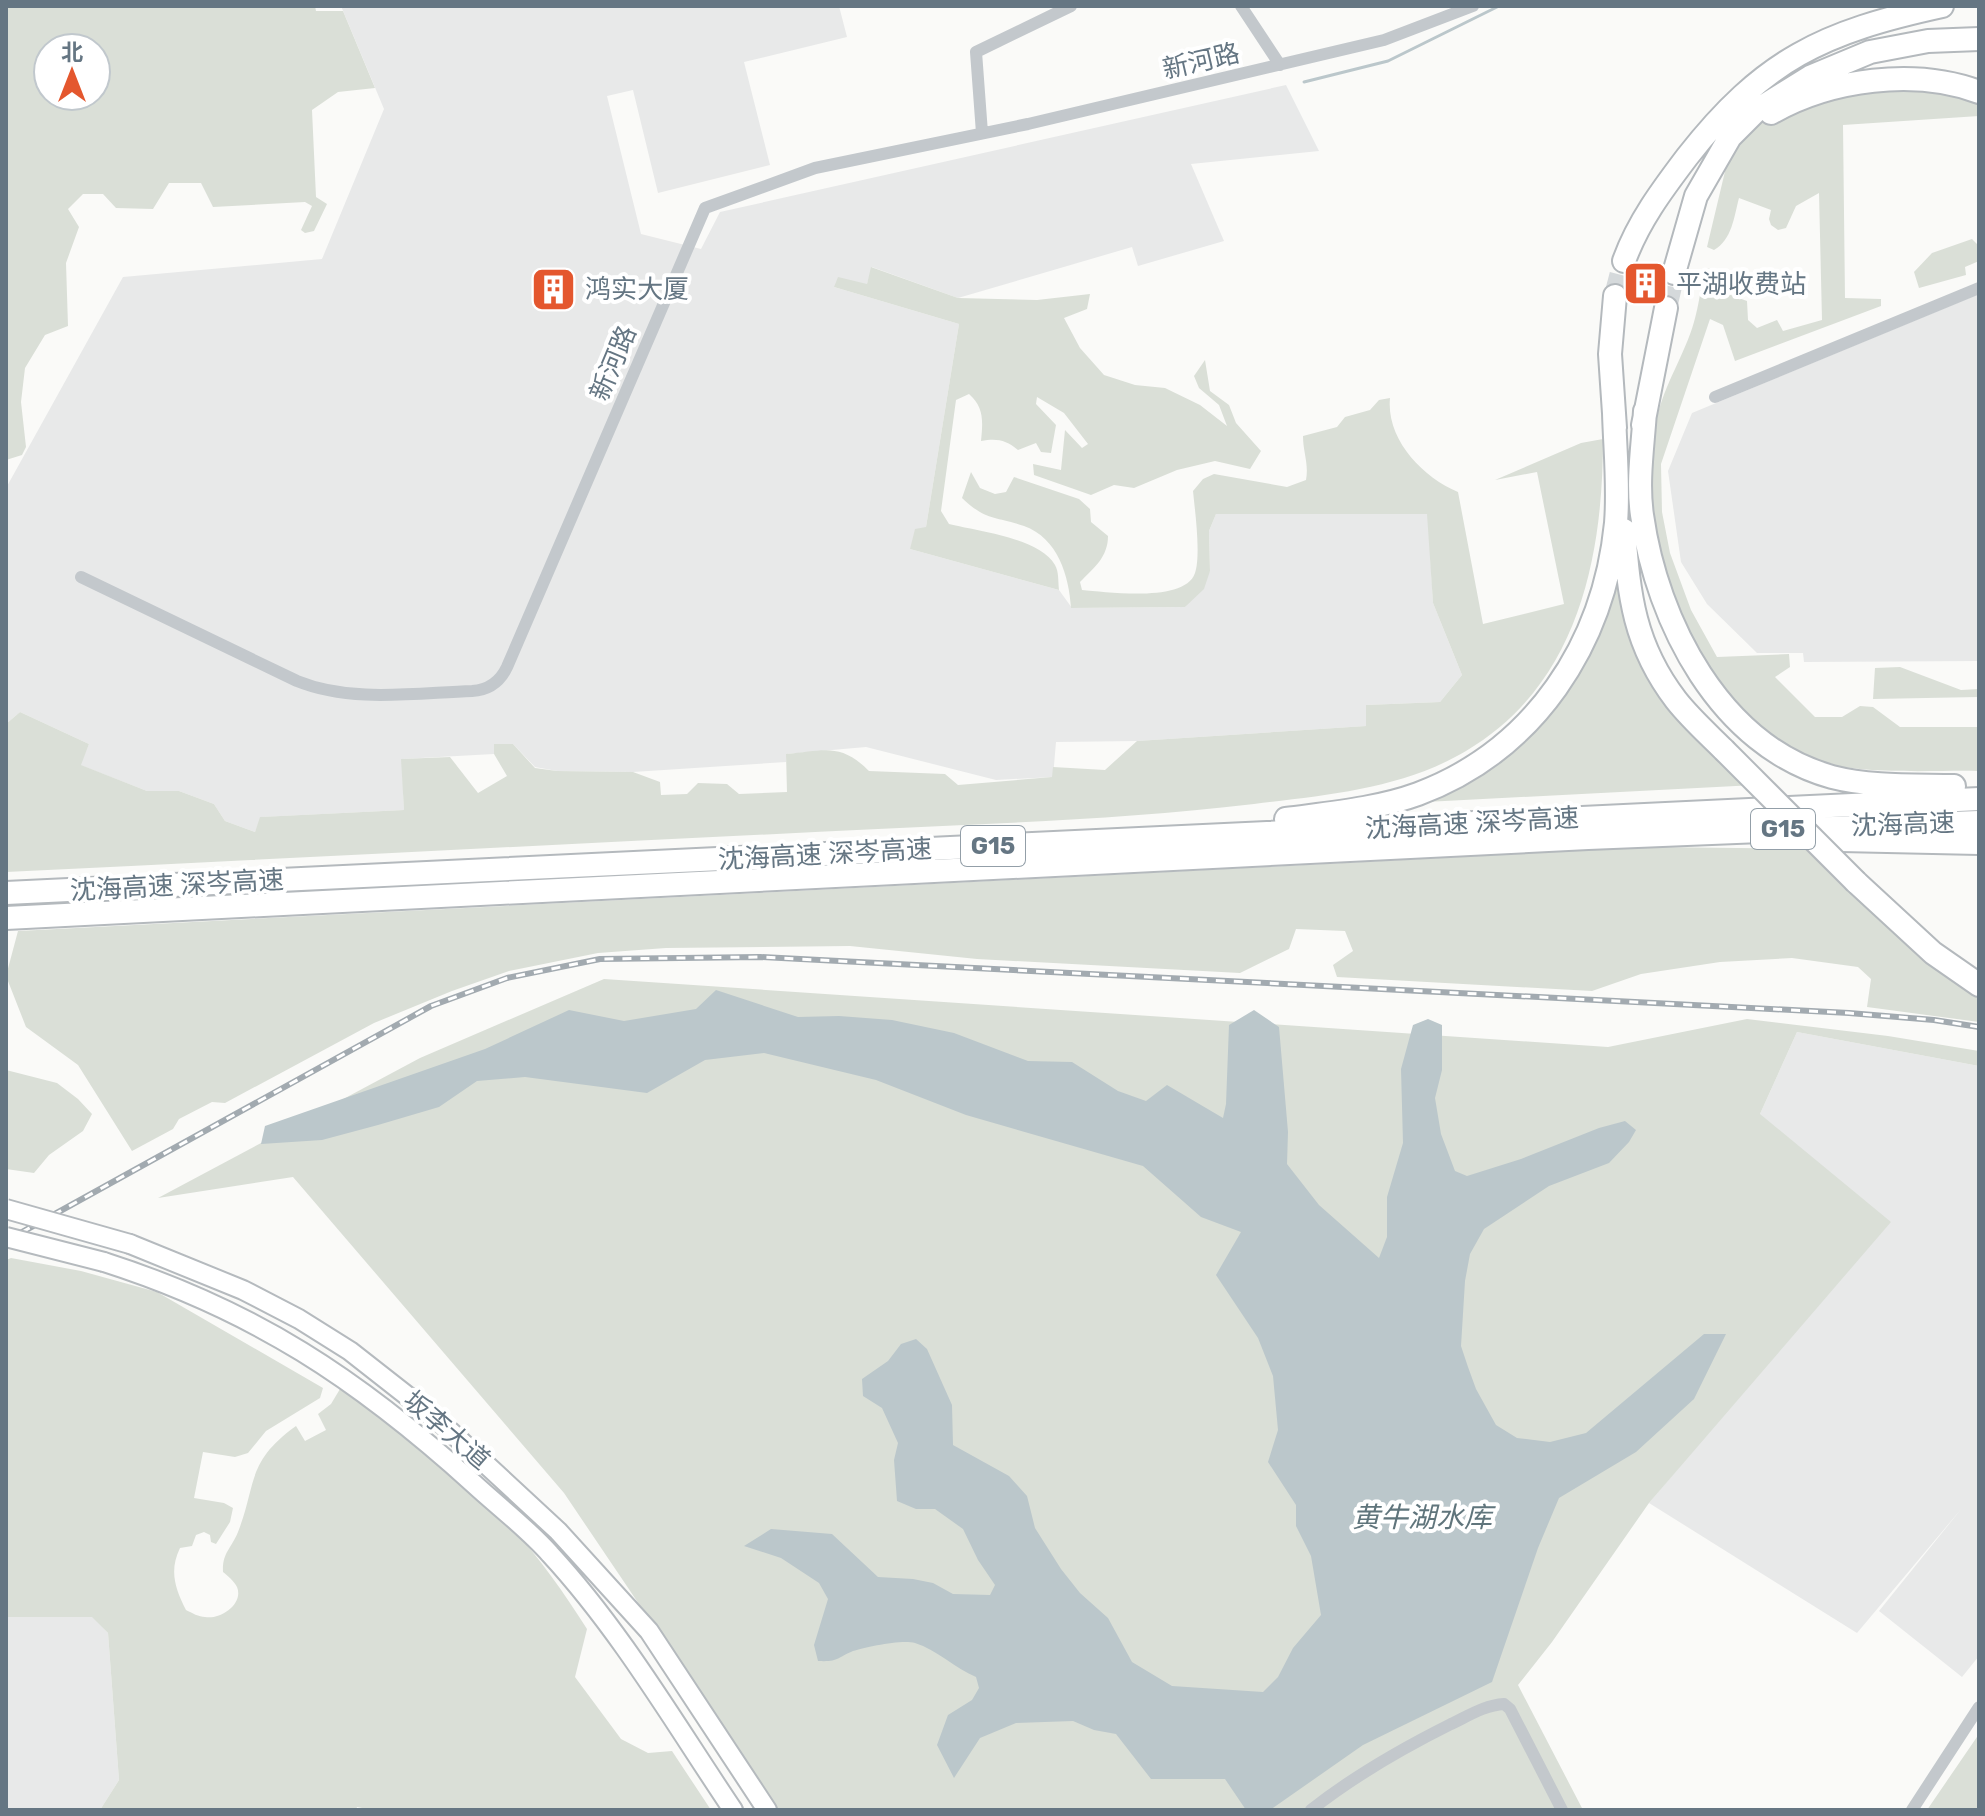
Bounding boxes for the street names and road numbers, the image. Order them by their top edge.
street label: 新河路 [1160,38,1243,85]
street label: 新河路 [584,321,643,405]
street label: 沈海高速 深岑高速 [1364,802,1580,845]
street label: 沈海高速 [1851,807,1956,842]
road number: G15 [1751,809,1815,849]
road number: G15 [961,826,1025,866]
street label: 沈海高速 深岑高速 [717,833,933,876]
street label: 沈海高速 深岑高速 [69,864,285,907]
street label: 坂李大道 [397,1385,496,1476]

